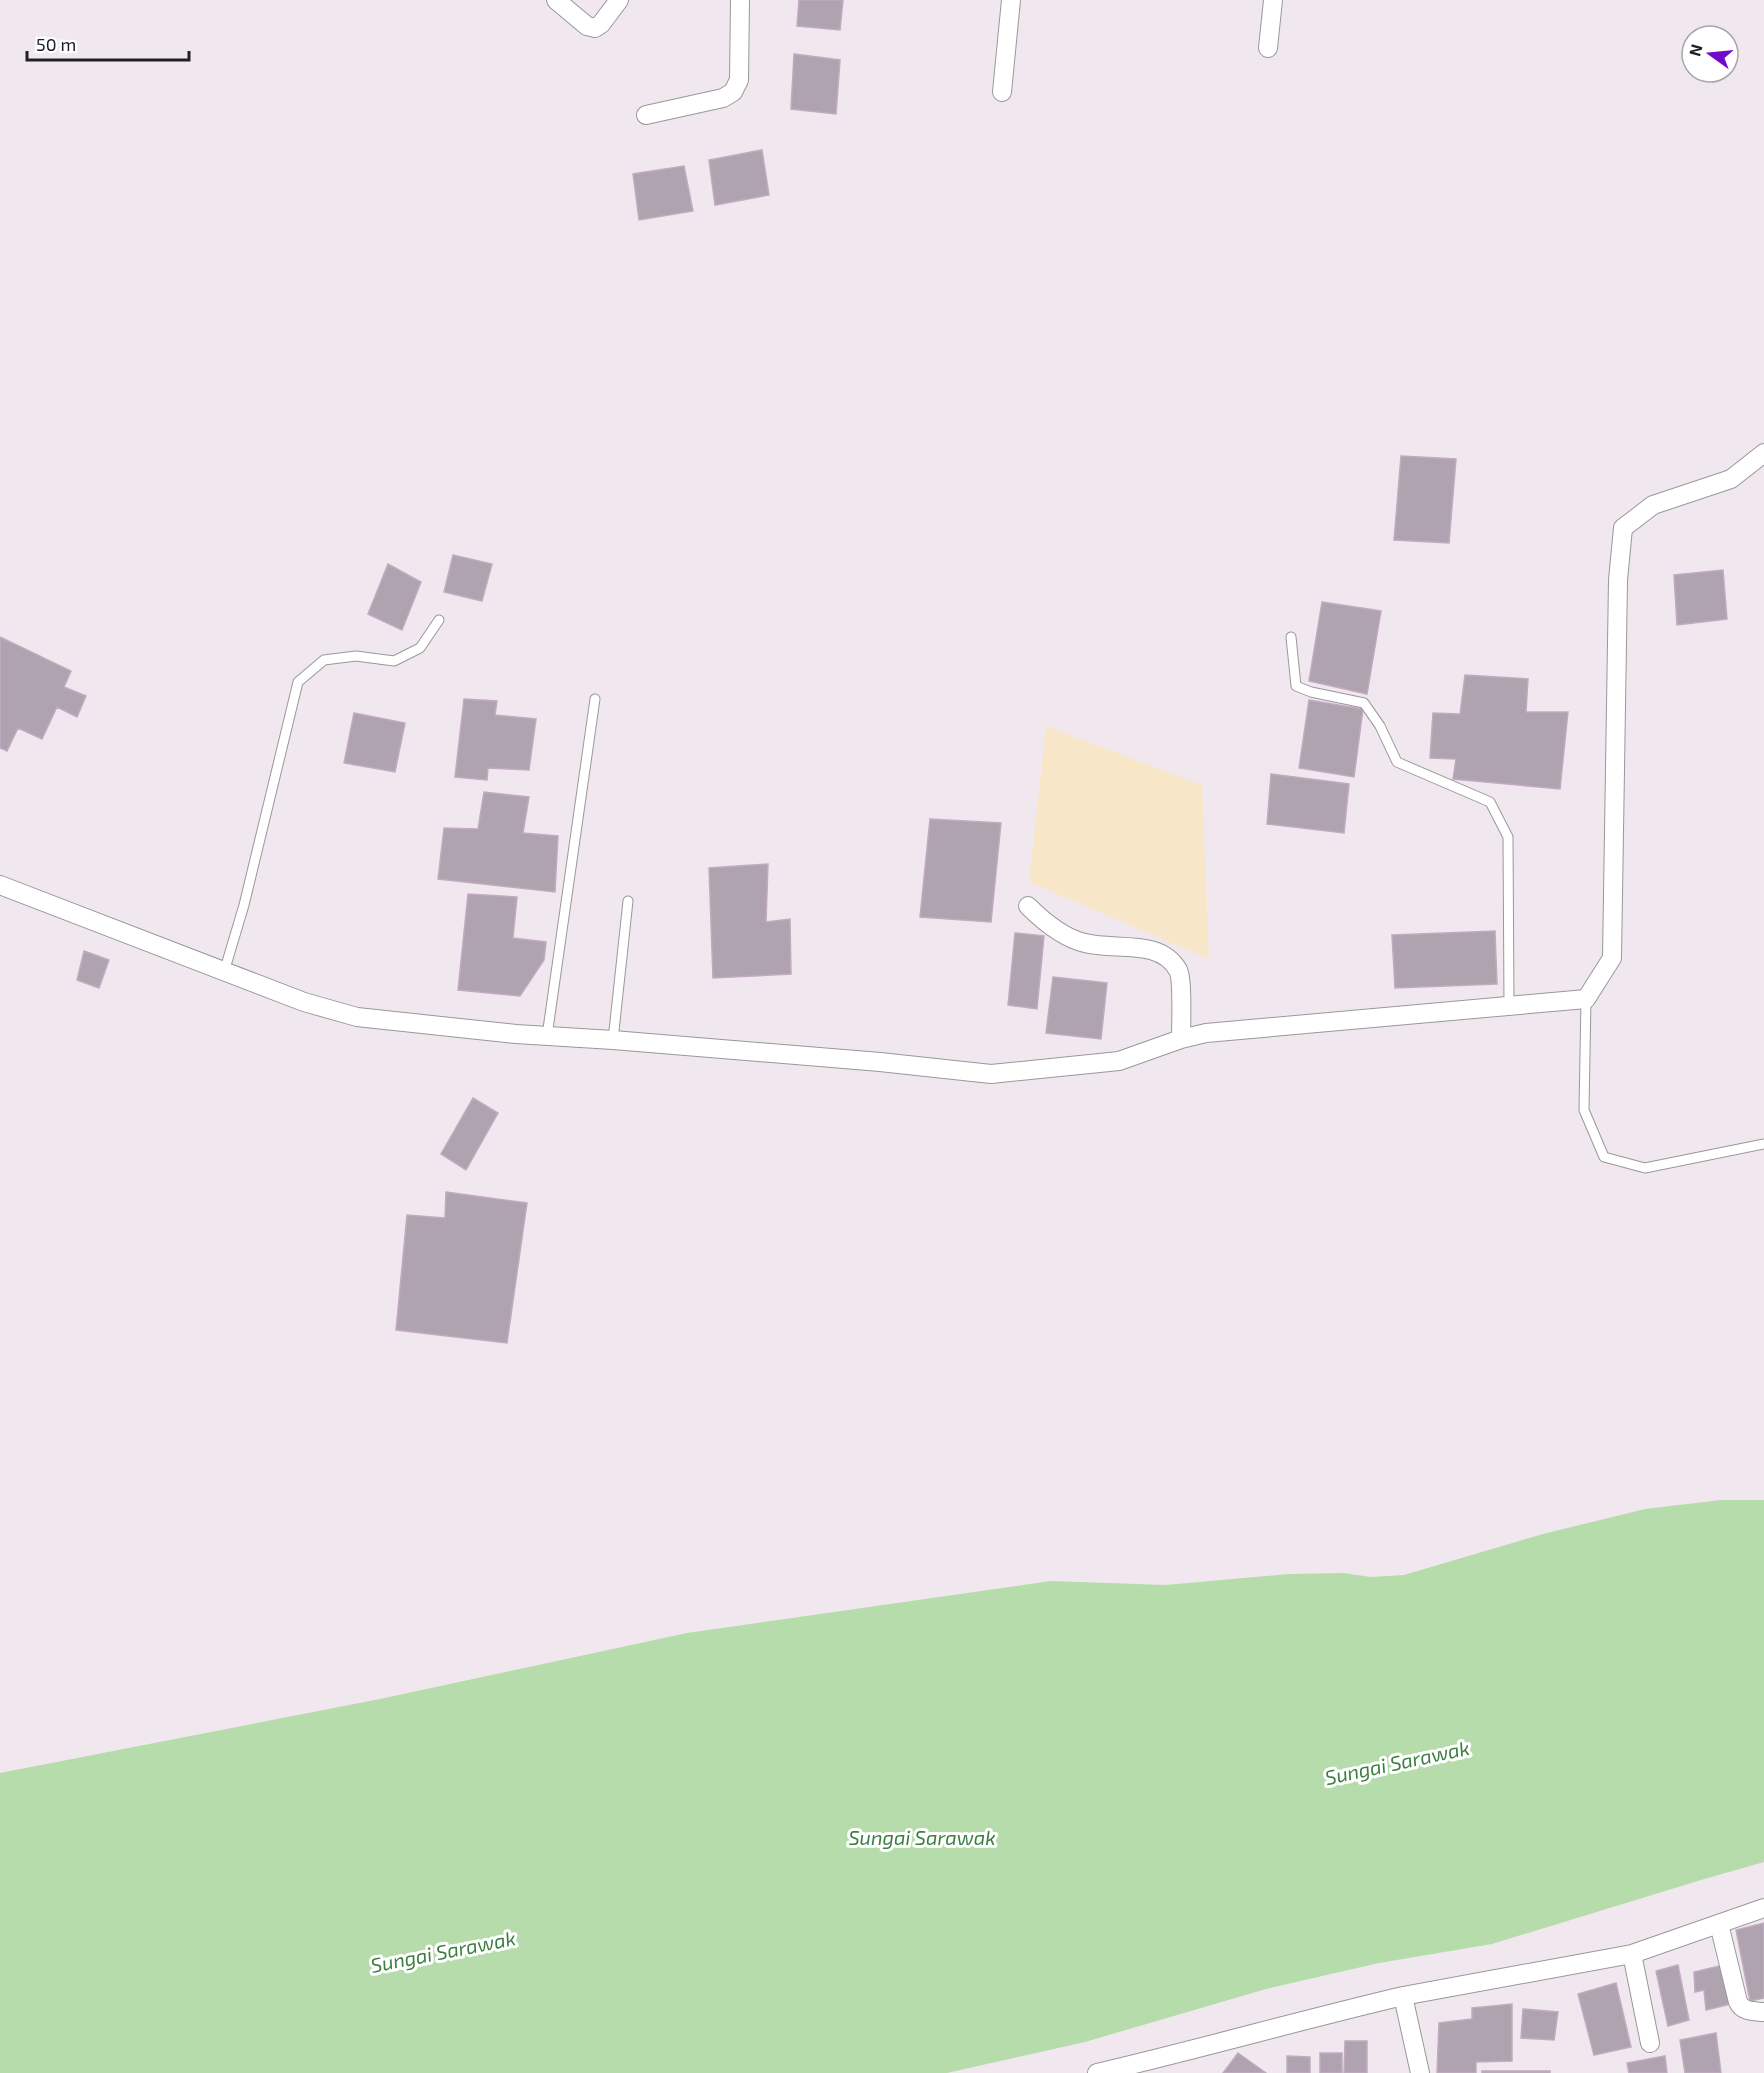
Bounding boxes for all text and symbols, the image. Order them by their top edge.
scale bar [27,24,189,62]
north arrow [1680,24,1740,84]
text: 50 m [36,33,76,55]
text: N [1684,42,1706,58]
water label: Sungai Sarawak [1323,1735,1471,1789]
water label: Sungai Sarawak [848,1825,996,1849]
water label: Sungai Sarawak [368,1925,518,1977]

